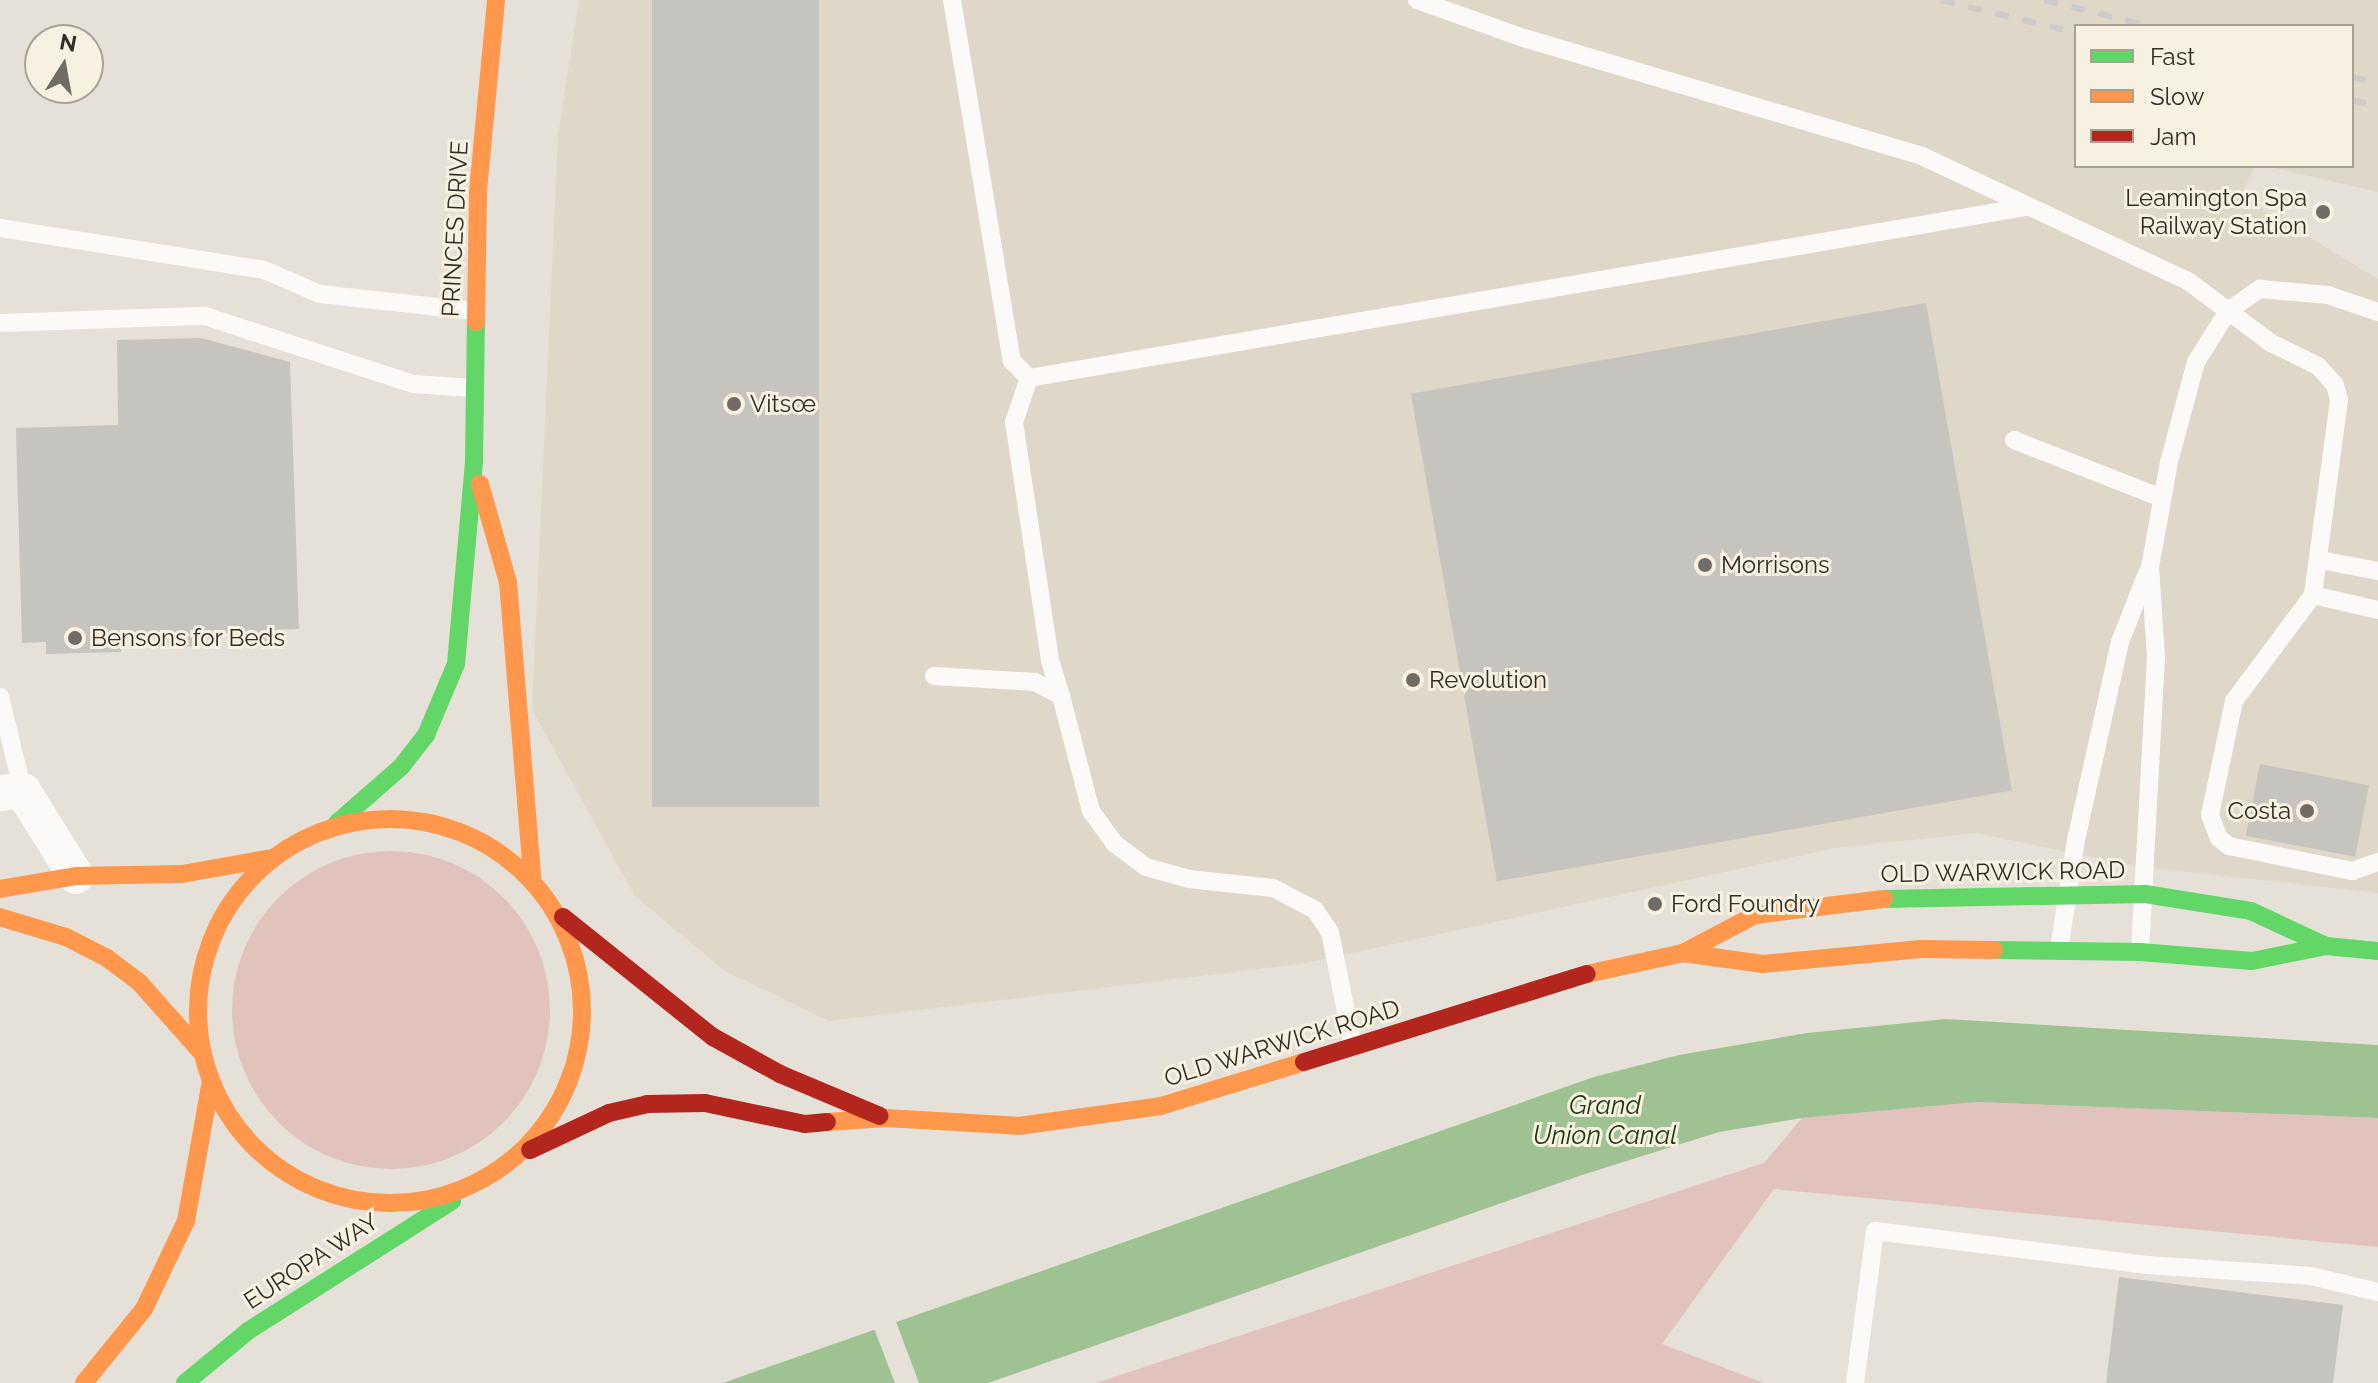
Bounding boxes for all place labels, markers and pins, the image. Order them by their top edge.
place label: Leamington Spa Railway Station [2125,184,2307,240]
marker: Leamington Spa Railway Station [2314,203,2332,221]
place label: Vitsœ [750,390,816,418]
marker: Vitsœ [725,395,743,413]
place label: Morrisons [1721,551,1830,579]
marker: Morrisons [1696,556,1714,574]
place label: Bensons for Beds [91,624,286,652]
marker: Bensons for Beds [66,629,84,647]
place label: Revolution [1429,666,1547,694]
marker: Revolution [1404,671,1422,689]
place label: Costa [2228,797,2291,825]
marker: Costa [2298,802,2316,820]
place label: Ford Foundry [1671,890,1820,918]
marker: Ford Foundry [1646,895,1664,913]

